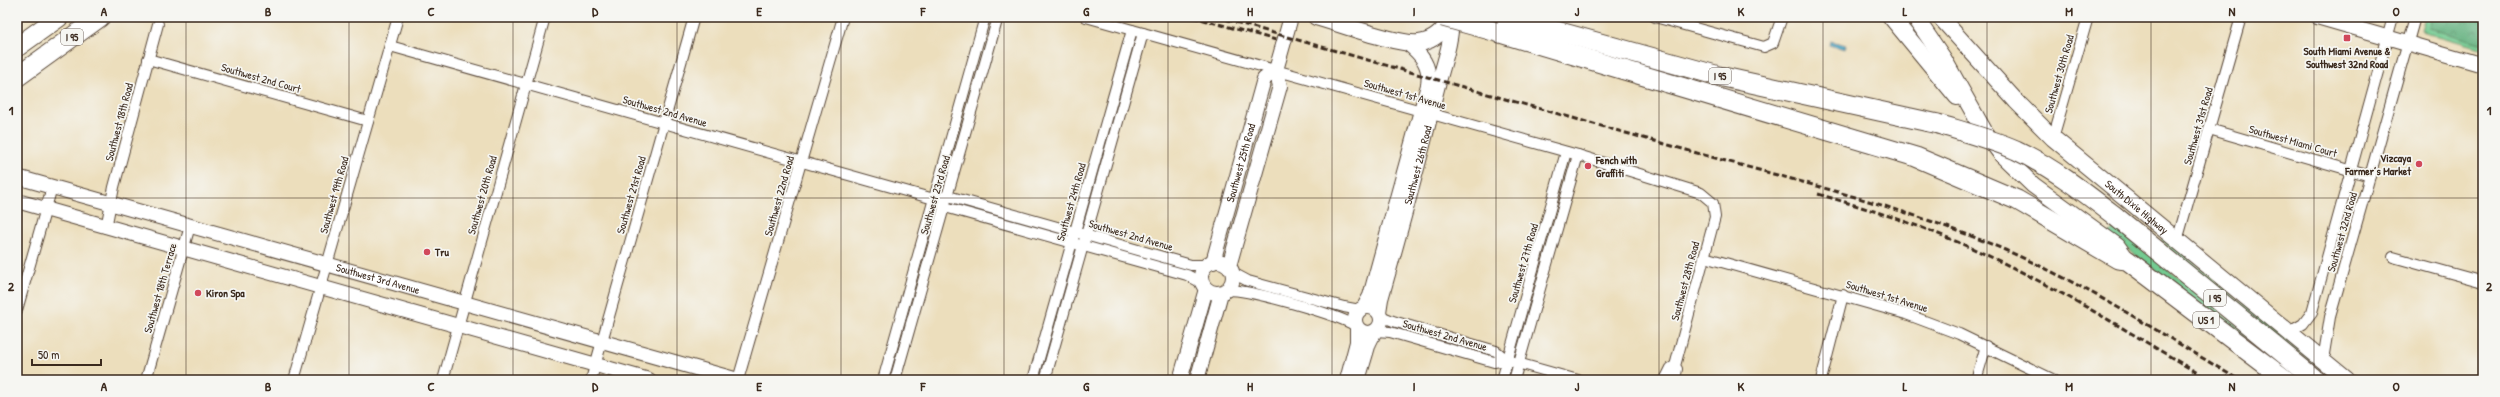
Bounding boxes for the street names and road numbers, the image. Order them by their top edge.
road number: I 95 [61,29,83,45]
street label: Southwest 30th Road [2041,32,2077,115]
street label: Southwest 2nd Court [220,60,303,96]
road number: I 95 [1709,68,1731,84]
street label: Southwest 1st Avenue [1362,76,1448,113]
street label: Southwest 18th Road [102,81,136,162]
street label: Southwest 31st Road [2180,85,2216,166]
street label: Southwest 2nd Avenue [621,92,709,130]
street label: Southwest 25th Road [1223,121,1258,204]
street label: Southwest Miami Court [2247,122,2339,160]
street label: Southwest 26th Road [1401,124,1435,206]
street label: Southwest 20th Road [464,153,500,236]
street label: Southwest 23rd Road [917,153,953,236]
street label: Southwest 19th Road [316,154,352,235]
street label: Southwest 21st Road [613,154,649,235]
street label: Southwest 22nd Road [761,154,797,238]
street label: Southwest 24th Road [1053,161,1089,243]
street label: South Dixie Highway [2102,177,2172,237]
street label: Southwest 32nd Road [2324,190,2360,273]
street label: Southwest 2nd Avenue [1087,216,1175,254]
street label: Southwest 27th Road [1505,221,1541,304]
street label: Southwest 28th Road [1668,239,1702,322]
street label: Southwest 18th Terrace [140,241,180,335]
street label: Southwest 3rd Avenue [335,260,422,297]
street label: Southwest 1st Avenue [1844,277,1930,315]
road number: I 95 [2204,290,2226,306]
road number: US 1 [2193,312,2219,328]
street label: Southwest 2nd Avenue [1401,316,1489,354]

